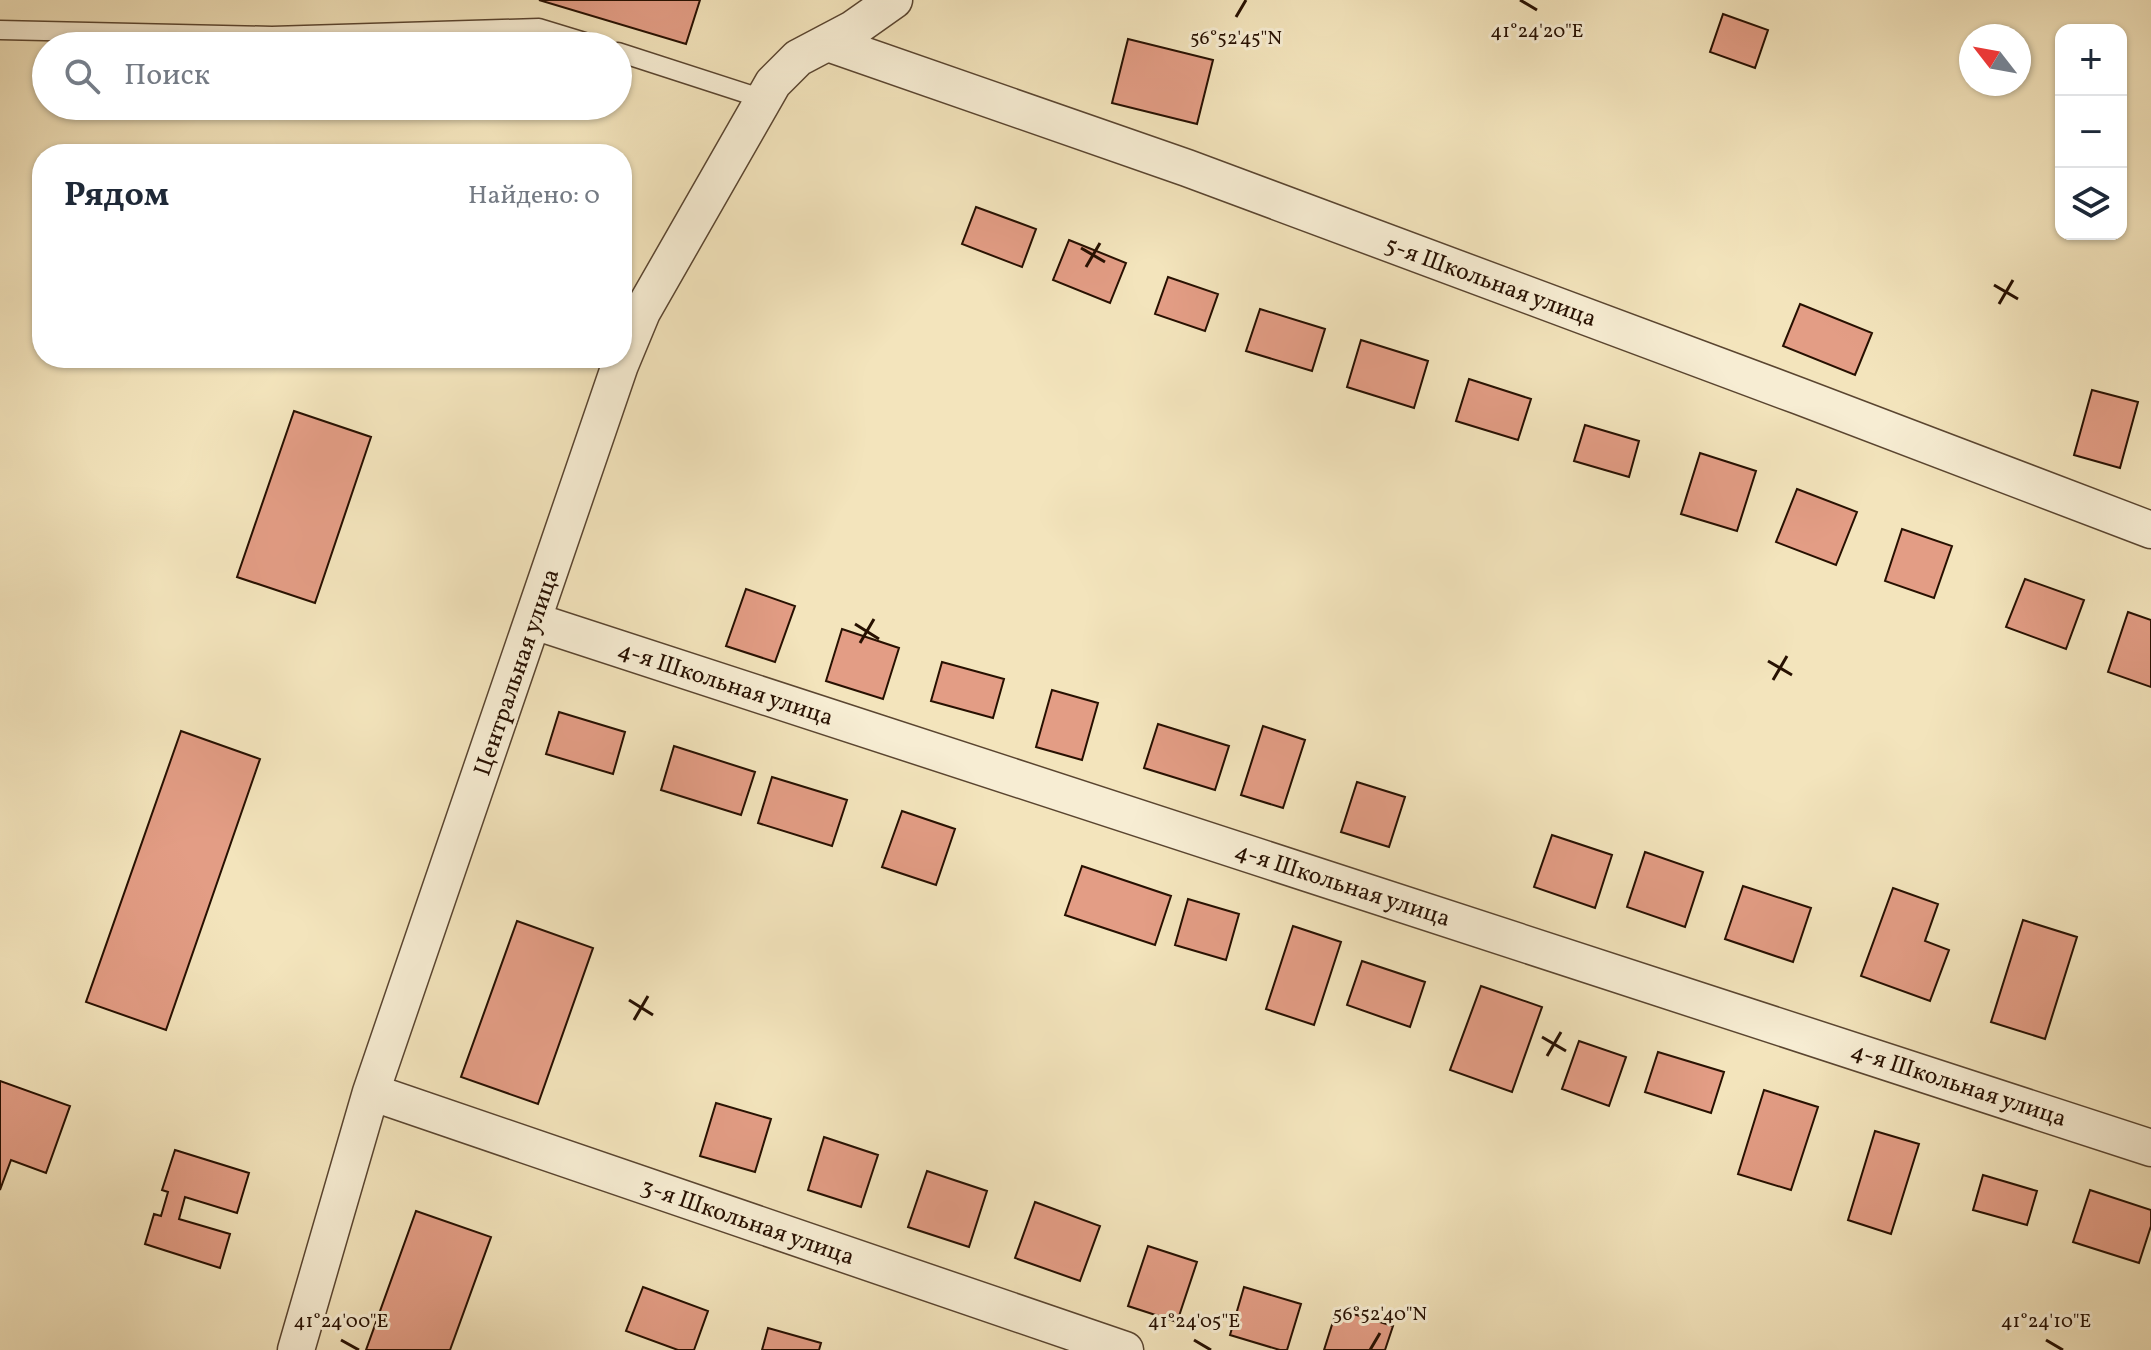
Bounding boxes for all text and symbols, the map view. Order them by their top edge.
text: 41°24'20"E [1490,18,1584,46]
north arrow [1959,24,2031,96]
map controls [2055,24,2127,240]
button: + [2055,24,2127,96]
text: 56°52'45"N [1190,25,1282,53]
search box [32,32,632,120]
icon: search [60,54,104,98]
text: Поиск [124,55,210,97]
button: − [2055,96,2127,168]
button: layers [2055,168,2127,240]
text: Рядом [64,173,169,220]
text: Найдено: 0 [468,178,600,214]
street label: 5-я Школьная улица [1380,229,1601,337]
street label: Центральная улица [466,564,569,781]
street label: 4-я Школьная улица [613,634,838,736]
street label: 4-я Школьная улица [1230,835,1455,937]
street label: 4-я Школьная улица [1846,1035,2071,1137]
street label: 3-я Школьная улица [636,1170,859,1275]
text: 56°52'40"N [1333,1301,1427,1329]
text: 41°24'00"E [294,1308,388,1336]
text: 41°24'05"E [1148,1308,1240,1336]
text: 41°24'10"E [2001,1308,2091,1336]

